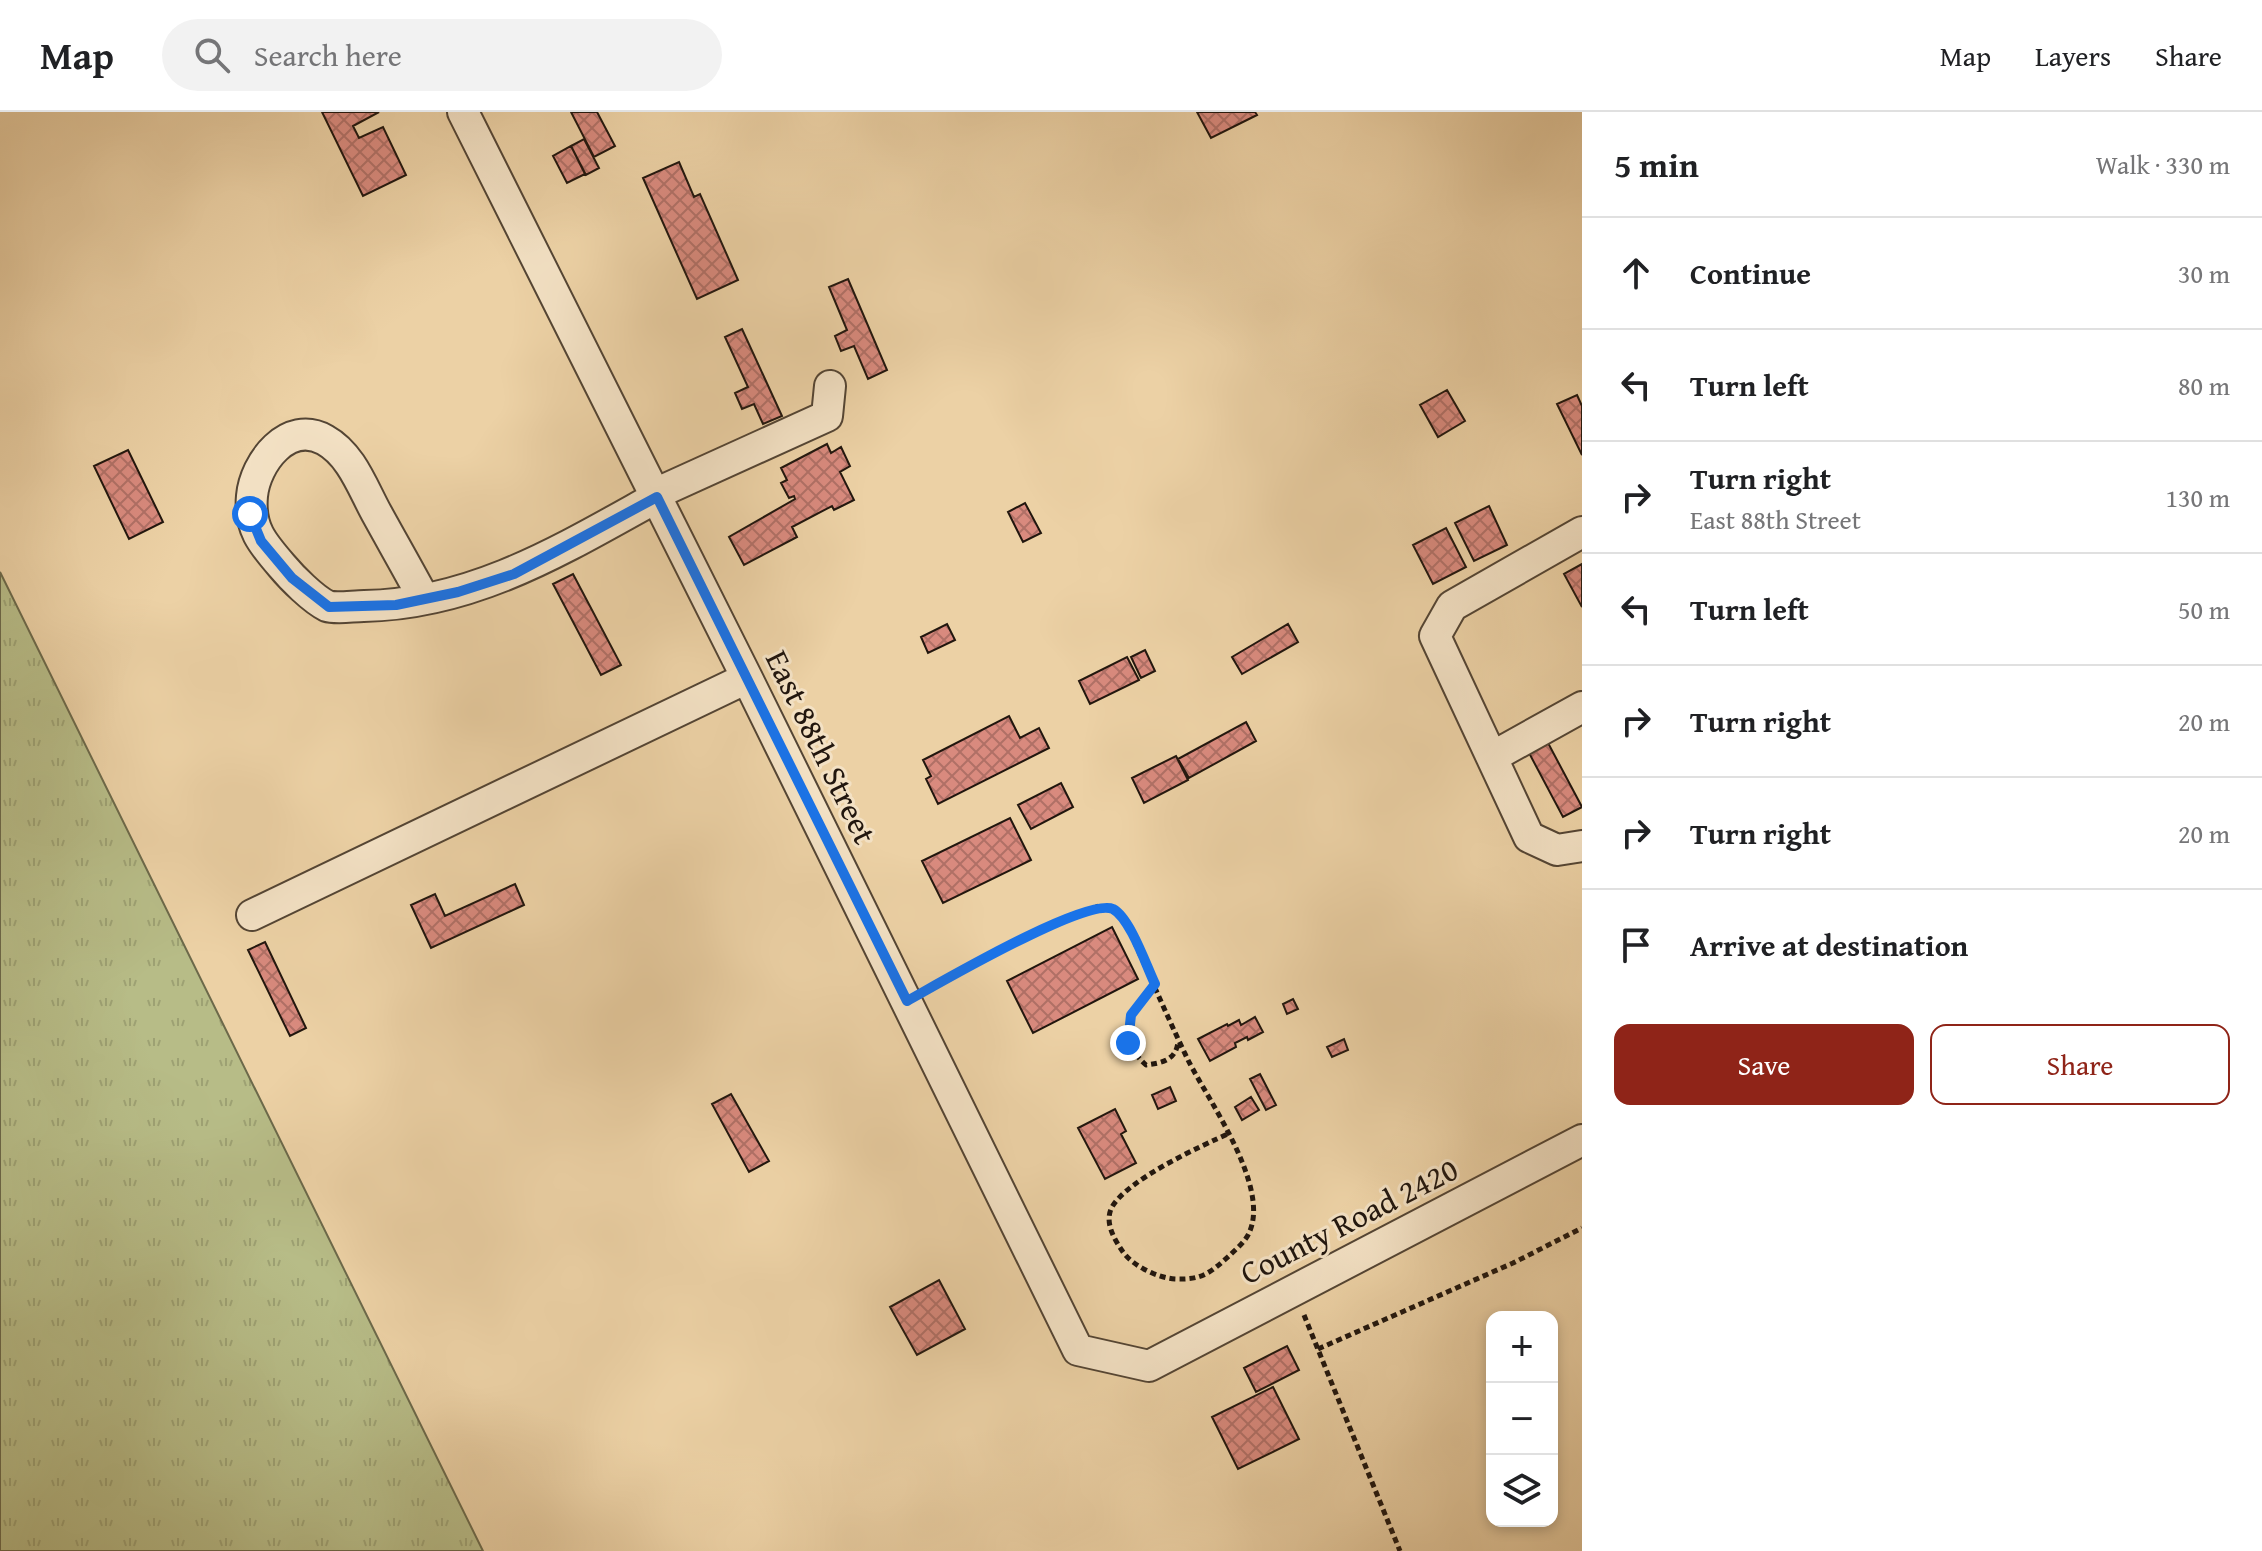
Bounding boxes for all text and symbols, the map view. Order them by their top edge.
search box [162,19,722,91]
text: Map [40,27,114,83]
icon: search [190,33,234,77]
text: Search here [254,33,402,77]
text: Map [1940,35,1991,76]
text: Layers [2035,35,2111,76]
text: Share [2155,35,2222,76]
text: 5 min [1614,140,1699,189]
text: Walk · 330 m [2096,145,2230,184]
icon: ahead [1614,251,1658,295]
text: Continue [1690,251,1811,295]
text: 30 m [2178,254,2230,293]
icon: left [1614,363,1658,407]
text: Turn left [1690,363,1809,407]
text: 80 m [2178,366,2230,405]
text: Turn right [1690,456,1831,500]
icon: right [1614,475,1658,519]
text: 130 m [2165,478,2230,517]
route start [232,496,268,532]
text: East 88th Street [1690,500,1861,539]
icon: left [1614,587,1658,631]
text: Turn left [1690,587,1809,631]
text: 50 m [2178,590,2230,629]
street label: East 88th Street [754,642,889,852]
icon: right [1614,699,1658,743]
text: Turn right [1690,699,1831,743]
text: 20 m [2178,702,2230,741]
icon: right [1614,811,1658,855]
text: Turn right [1690,811,1831,855]
text: 20 m [2178,814,2230,853]
icon: arrive [1614,923,1658,967]
text: Arrive at destination [1690,923,1968,967]
button: Save [1614,1024,1914,1105]
button: Share [1930,1024,2230,1105]
route end [1110,1025,1146,1061]
street label: County Road 2420 [1232,1145,1466,1296]
map controls [1486,1311,1558,1527]
button: + [1486,1311,1558,1383]
button: − [1486,1383,1558,1455]
button: layers [1486,1455,1558,1527]

